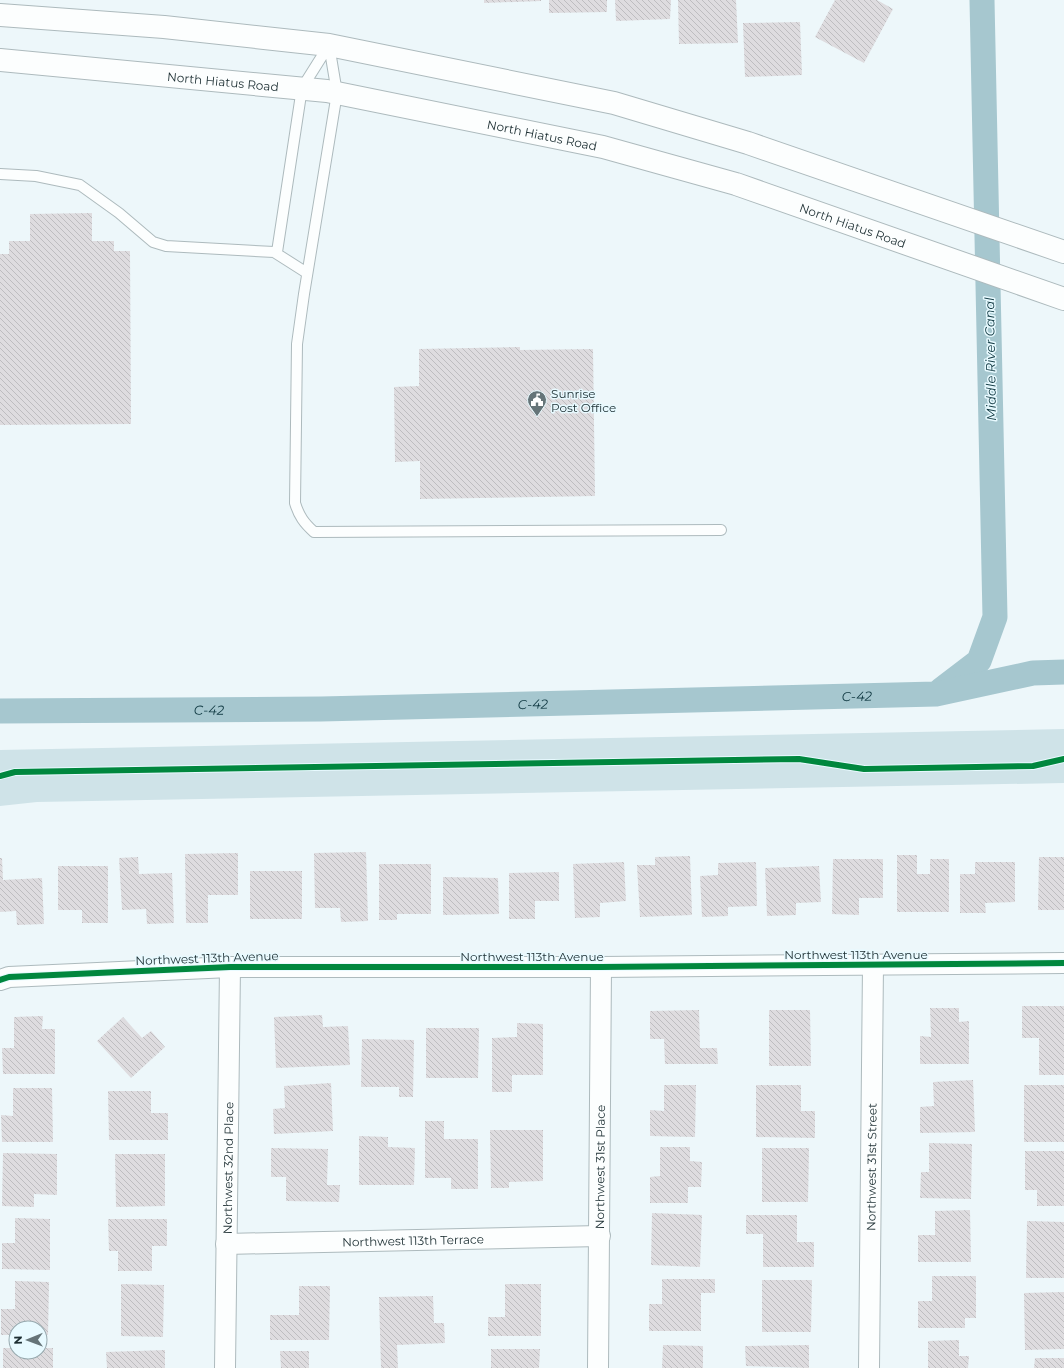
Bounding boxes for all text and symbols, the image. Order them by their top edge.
street label: North Hiatus Road [167,68,279,94]
street label: North Hiatus Road [486,116,598,153]
street label: North Hiatus Road [798,199,908,251]
water label: Middle River Canal [981,297,999,421]
place label: Sunrise Post Office [551,386,616,415]
public building icon: Sunrise Post Office [526,389,548,417]
water label: C-42 [841,688,873,704]
water label: C-42 [518,695,549,712]
water label: C-42 [194,702,225,718]
street label: Northwest 113th Avenue [784,947,928,962]
street label: Northwest 113th Avenue [135,948,279,968]
street label: Northwest 113th Avenue [460,949,604,964]
street label: Northwest 32nd Place [219,1102,236,1234]
street label: Northwest 31st Street [863,1103,879,1231]
street label: Northwest 31st Place [592,1105,607,1229]
street label: Northwest 113th Terrace [342,1231,484,1249]
north arrow [8,1320,48,1360]
text: N [11,1336,25,1345]

